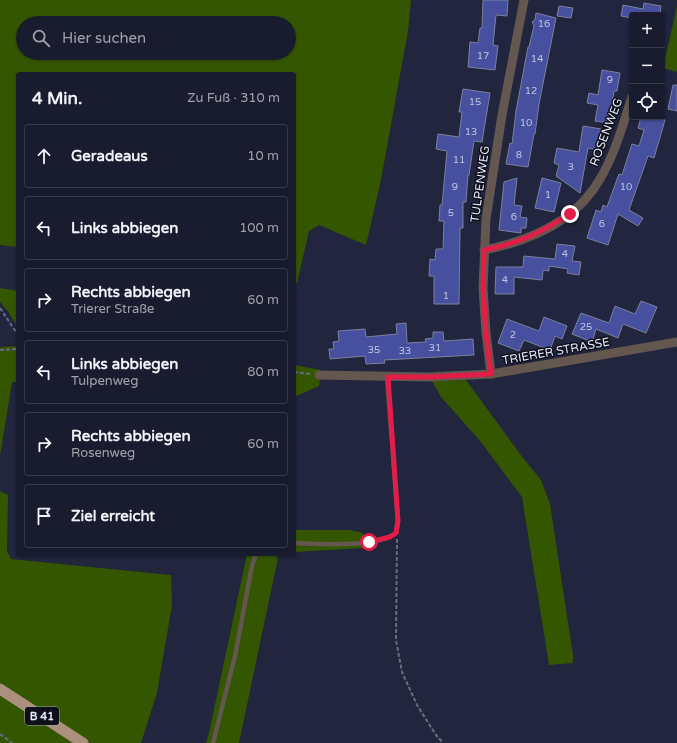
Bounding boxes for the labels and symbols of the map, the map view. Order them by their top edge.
house number: 16 [538,18,550,30]
house number: 17 [477,50,489,62]
house number: 14 [531,53,543,65]
house number: 9 [607,74,613,86]
house number: 12 [525,85,537,97]
house number: 15 [469,96,481,108]
street label: ROSENWEG [587,96,625,168]
house number: 10 [520,117,532,129]
house number: 13 [465,126,477,138]
street label: TULPENWEG [468,145,492,223]
house number: 8 [516,149,522,161]
house number: 11 [453,154,465,166]
house number: 3 [568,161,574,173]
house number: 9 [452,181,458,193]
house number: 10 [620,181,632,193]
house number: 1 [545,189,551,201]
route end [561,205,579,223]
house number: 5 [448,207,454,219]
house number: 6 [511,211,517,223]
house number: 6 [599,218,605,230]
house number: 4 [562,248,568,260]
house number: 4 [502,274,508,286]
house number: 1 [443,290,449,302]
house number: 25 [580,321,592,333]
house number: 2 [510,329,516,341]
street label: TRIERER STRASSE [501,335,611,367]
house number: 31 [429,342,441,354]
house number: 35 [368,344,380,356]
house number: 33 [399,345,411,357]
route start [360,533,378,551]
road number: B 41 [25,707,59,725]

